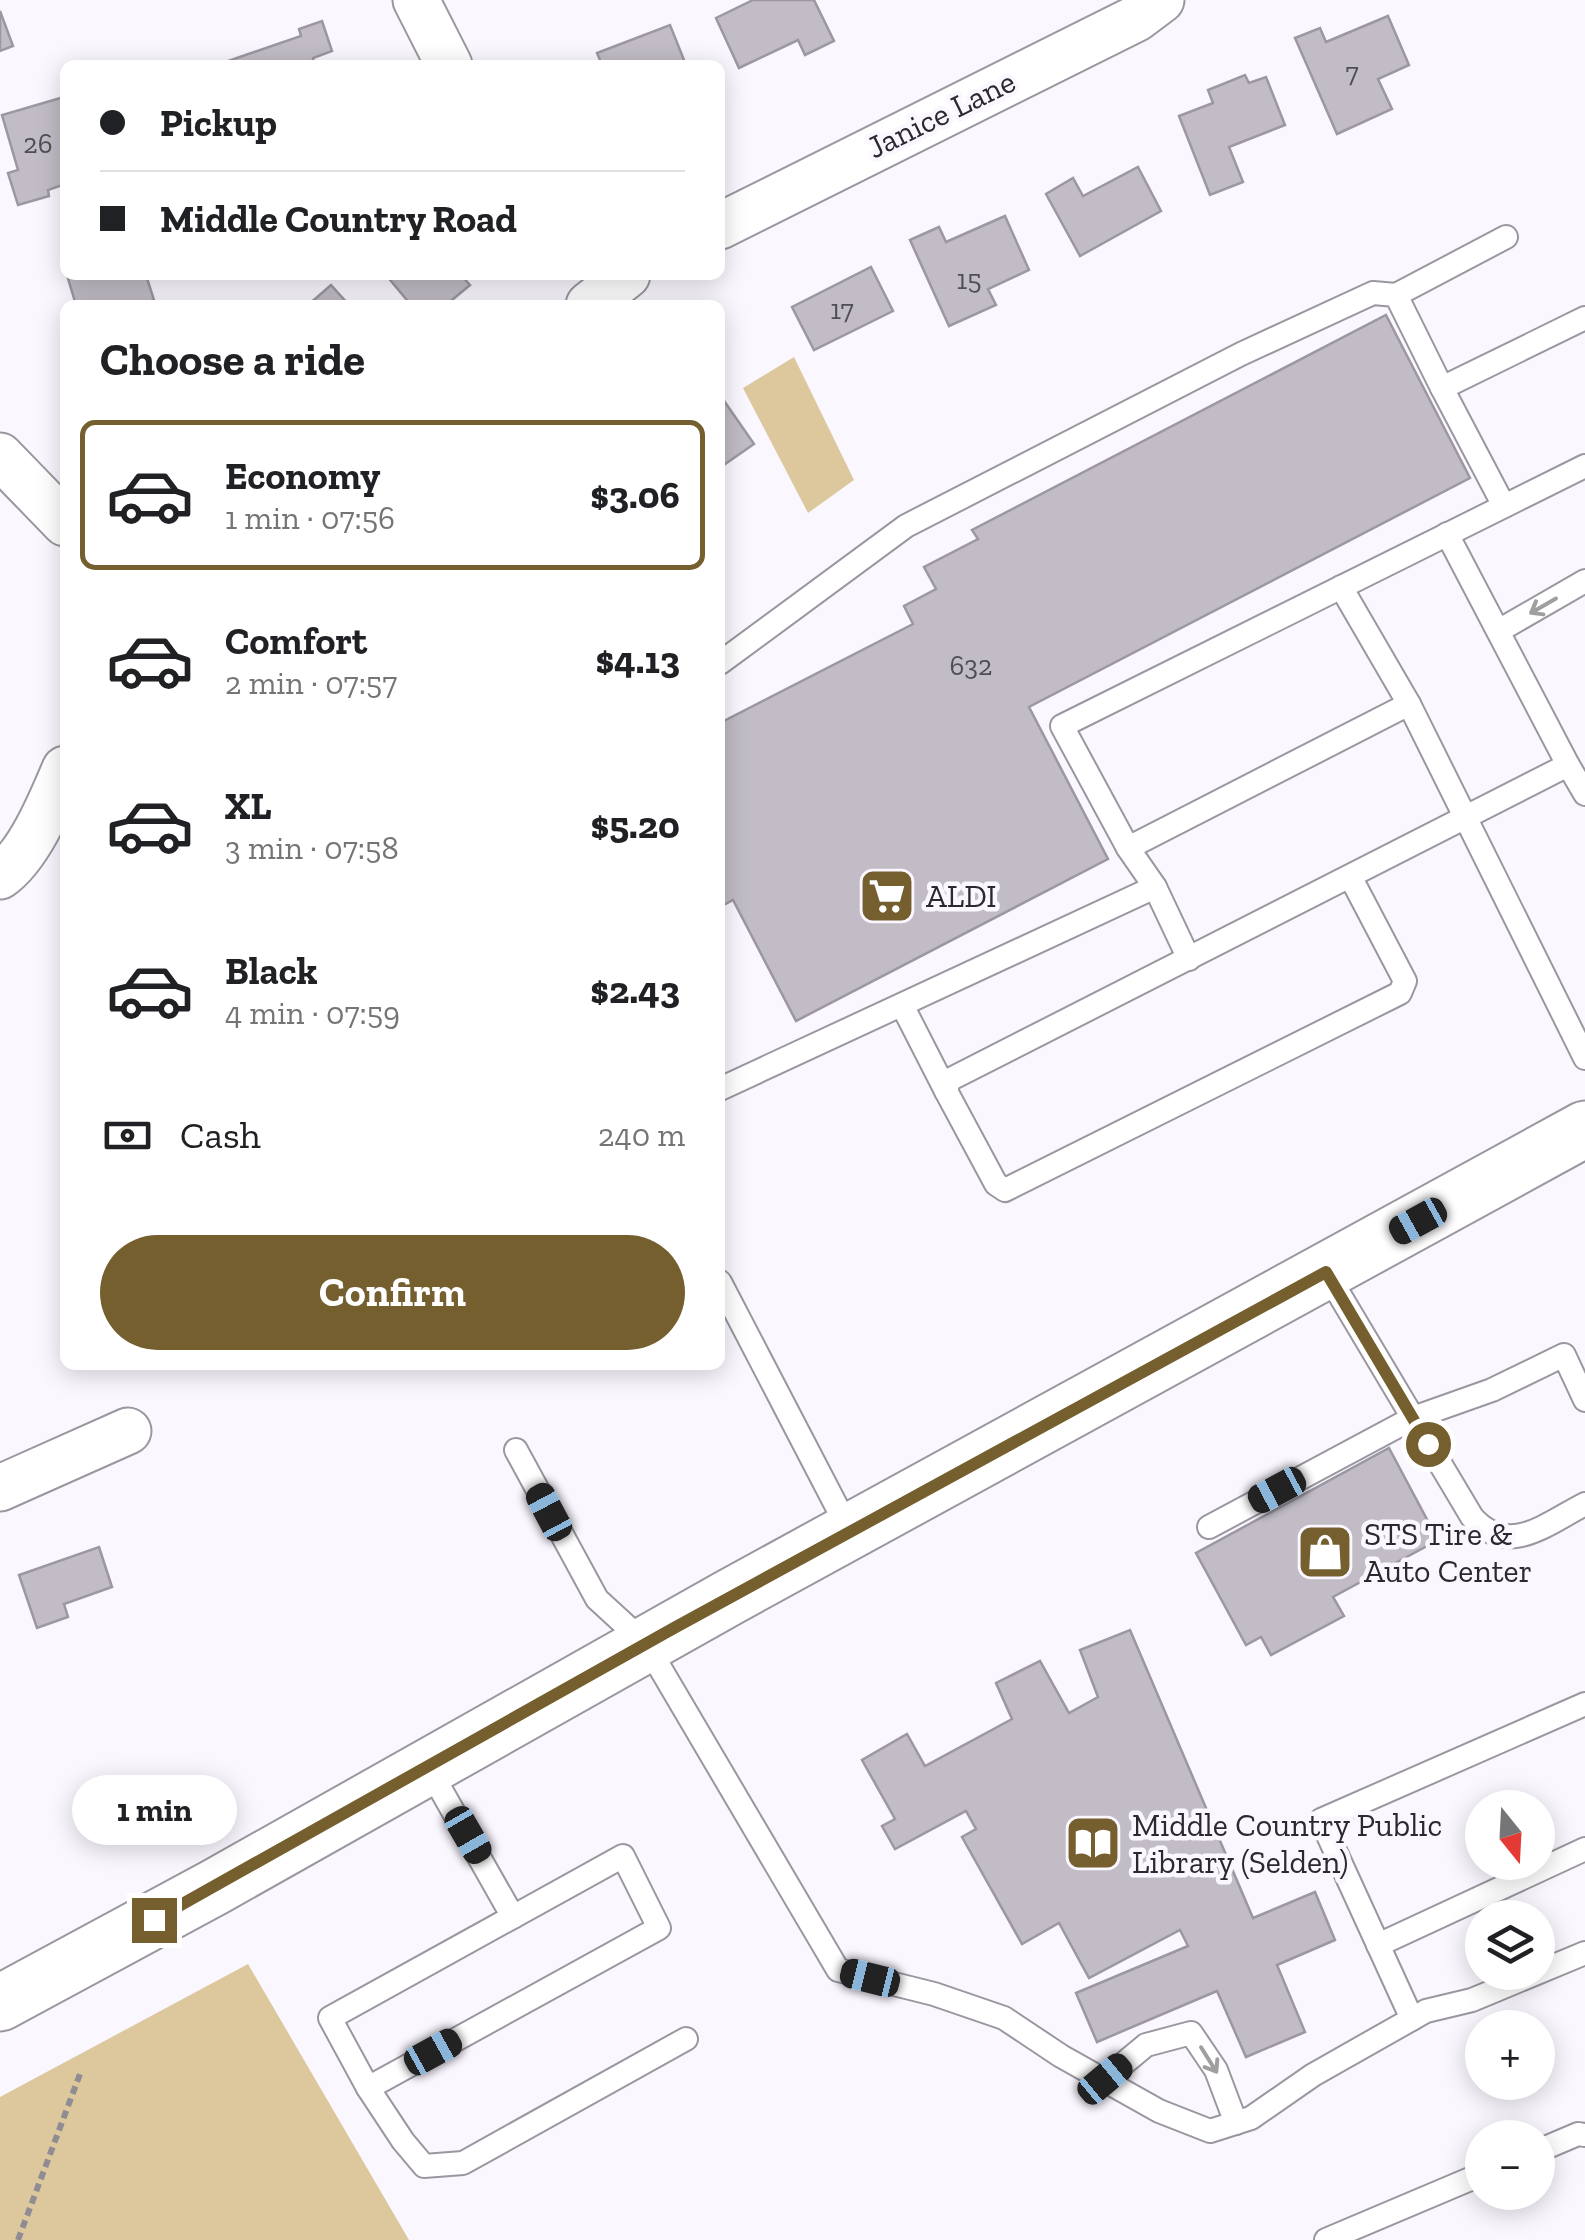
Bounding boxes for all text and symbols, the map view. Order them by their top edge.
house number: 7 [1345,56,1359,89]
street label: Janice Lane [861,62,1021,166]
text: Pickup [160,100,277,146]
house number: 26 [23,127,53,160]
text: Middle Country Road [160,196,517,242]
house number: 15 [956,263,982,296]
house number: 17 [830,293,854,326]
text: Choose a ride [100,333,365,387]
icon: car [105,450,195,540]
text: Economy [225,453,380,499]
text: $3.06 [590,472,680,518]
text: 1 min · 07:56 [225,499,395,537]
one-way arrow [1529,596,1558,616]
icon: car [105,615,195,705]
text: Comfort [225,618,367,664]
text: $4.13 [595,637,680,683]
house number: 632 [950,649,992,682]
text: 2 min · 07:57 [225,664,397,702]
icon: car [105,780,195,870]
text: XL [225,783,272,829]
text: $5.20 [591,802,680,848]
text: 3 min · 07:58 [225,829,399,867]
supermarket icon: ALDI [857,866,917,926]
place label: ALDI [926,877,997,915]
icon: car [105,945,195,1035]
text: Black [225,948,318,994]
text: $2.43 [590,967,680,1013]
text: 4 min · 07:59 [225,994,400,1032]
icon: cash [100,1108,155,1163]
text: Cash [180,1112,261,1158]
text: 240 m [598,1116,685,1154]
car [1384,1193,1452,1249]
button: Confirm [100,1235,685,1350]
route start [1406,1422,1451,1467]
car [1243,1463,1311,1517]
car [522,1478,576,1546]
place label: STS Tire & Auto Center [1364,1515,1532,1590]
shop icon: STS Tire & Auto Center [1295,1522,1355,1582]
callout: 1 min [72,1775,236,1845]
north arrow [1465,1790,1555,1880]
map controls [1465,1790,1555,2210]
text: 1 min [117,1791,192,1829]
car [440,1802,496,1868]
place label: Middle Country Public Library (Selden) [1132,1806,1442,1881]
library icon: Middle Country Public Library (Selden) [1063,1813,1123,1873]
route end [132,1898,177,1943]
button: layers [1465,1900,1555,1990]
car [837,1956,903,2000]
button: + [1465,2010,1555,2100]
car [399,2024,467,2080]
one-way arrow [1199,2046,1219,2074]
car [1072,2048,1138,2110]
button: − [1465,2120,1555,2210]

